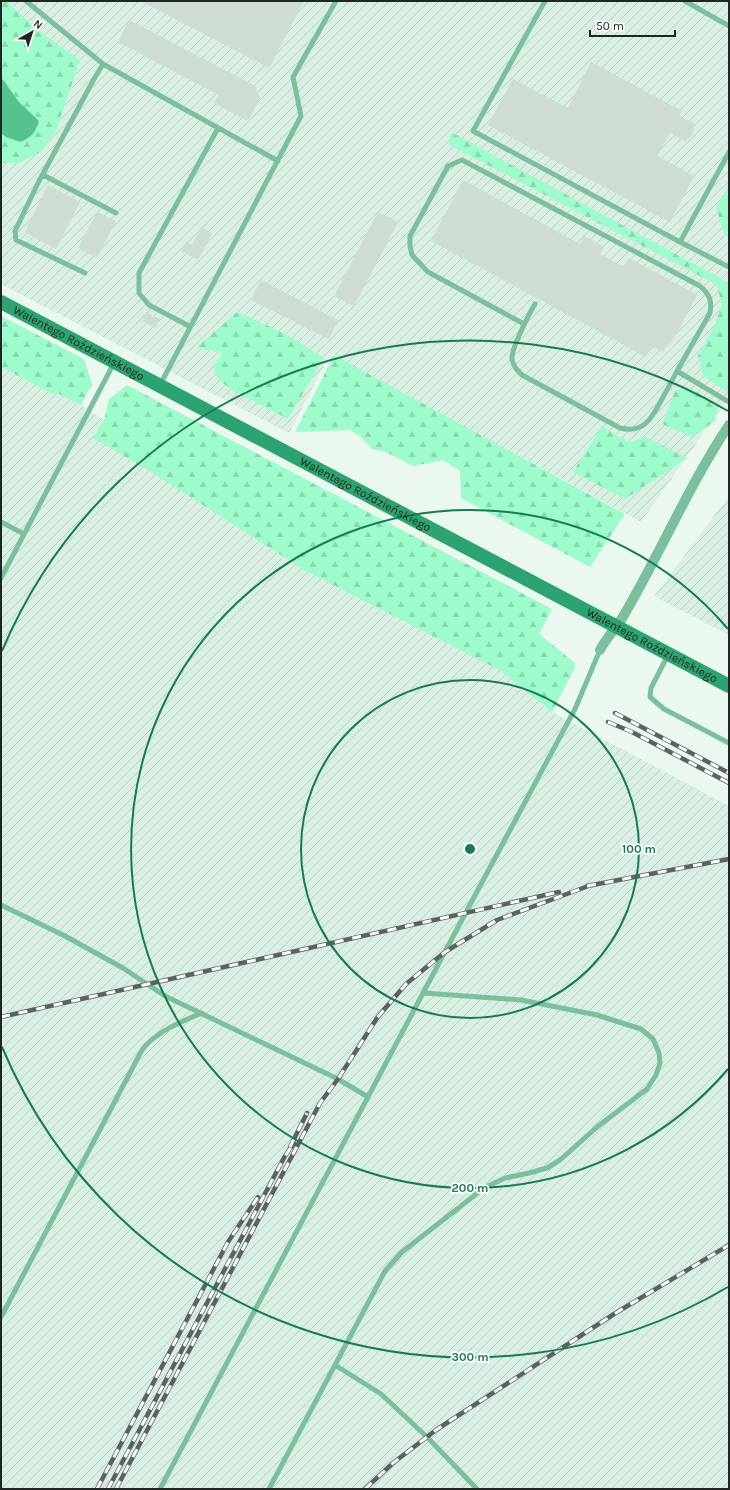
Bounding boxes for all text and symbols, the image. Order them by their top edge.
north arrow [12,12,52,52]
scale bar [590,12,675,38]
text: N [31,17,45,32]
text: 50 m [596,19,624,33]
street label: Walentego Roździeńskiego [11,303,147,383]
street label: Walentego Roździeńskiego [297,454,433,535]
street label: Walentego Roździeńskiego [584,605,720,686]
centre of rings [463,842,477,856]
text: 100 m [622,842,656,856]
text: 200 m [452,1181,488,1195]
text: 300 m [451,1350,489,1364]

